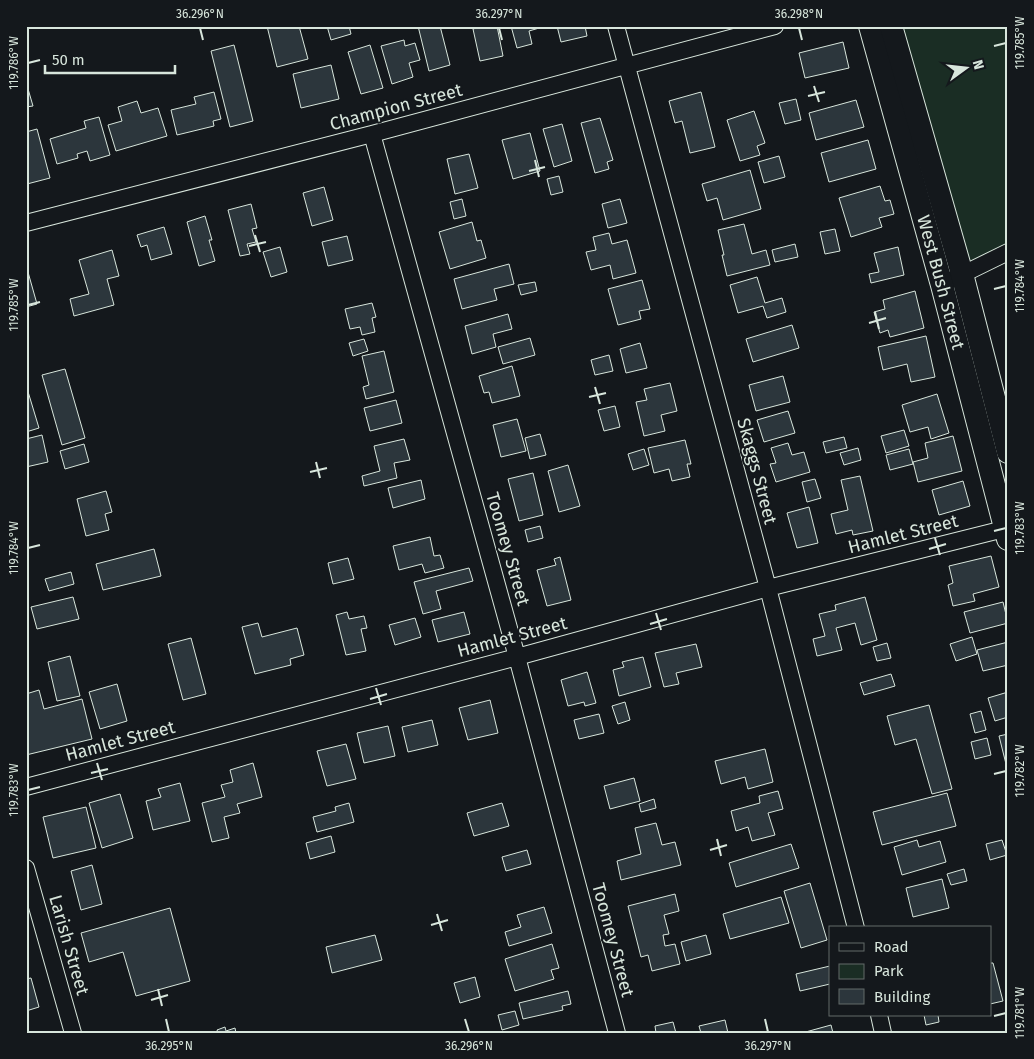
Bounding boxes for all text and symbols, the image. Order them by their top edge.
text: 36.296°N [176,7,224,21]
text: 36.297°N [475,7,523,21]
text: 36.298°N [775,7,823,21]
text: 119.785°W [1013,16,1027,70]
text: 119.786°W [7,36,21,90]
scale bar [45,42,175,74]
north arrow [942,42,992,92]
text: 50 m [52,51,85,69]
text: N [969,58,987,71]
street label: Champion Street [327,79,465,135]
street label: West Bush Street [912,213,969,352]
text: 119.784°W [1013,259,1027,313]
text: 119.785°W [7,278,21,332]
street label: Skaggs Street [732,416,782,527]
street label: Toomey Street [481,490,535,609]
text: 119.783°W [1013,501,1027,555]
street label: Hamlet Street [846,510,961,558]
text: 119.784°W [7,521,21,575]
street label: Hamlet Street [455,612,570,662]
street label: Hamlet Street [63,716,178,766]
text: 119.782°W [1013,744,1027,798]
text: 119.783°W [7,763,21,817]
street label: Toomey Street [587,881,639,1000]
street label: Larish Street [44,892,94,998]
legend [829,926,992,1016]
text: Road [874,938,909,956]
text: Park [874,962,904,980]
text: 119.781°W [1013,987,1027,1039]
text: Building [874,988,930,1006]
text: 36.295°N [145,1039,193,1053]
text: 36.296°N [445,1039,493,1053]
text: 36.297°N [744,1039,792,1053]

